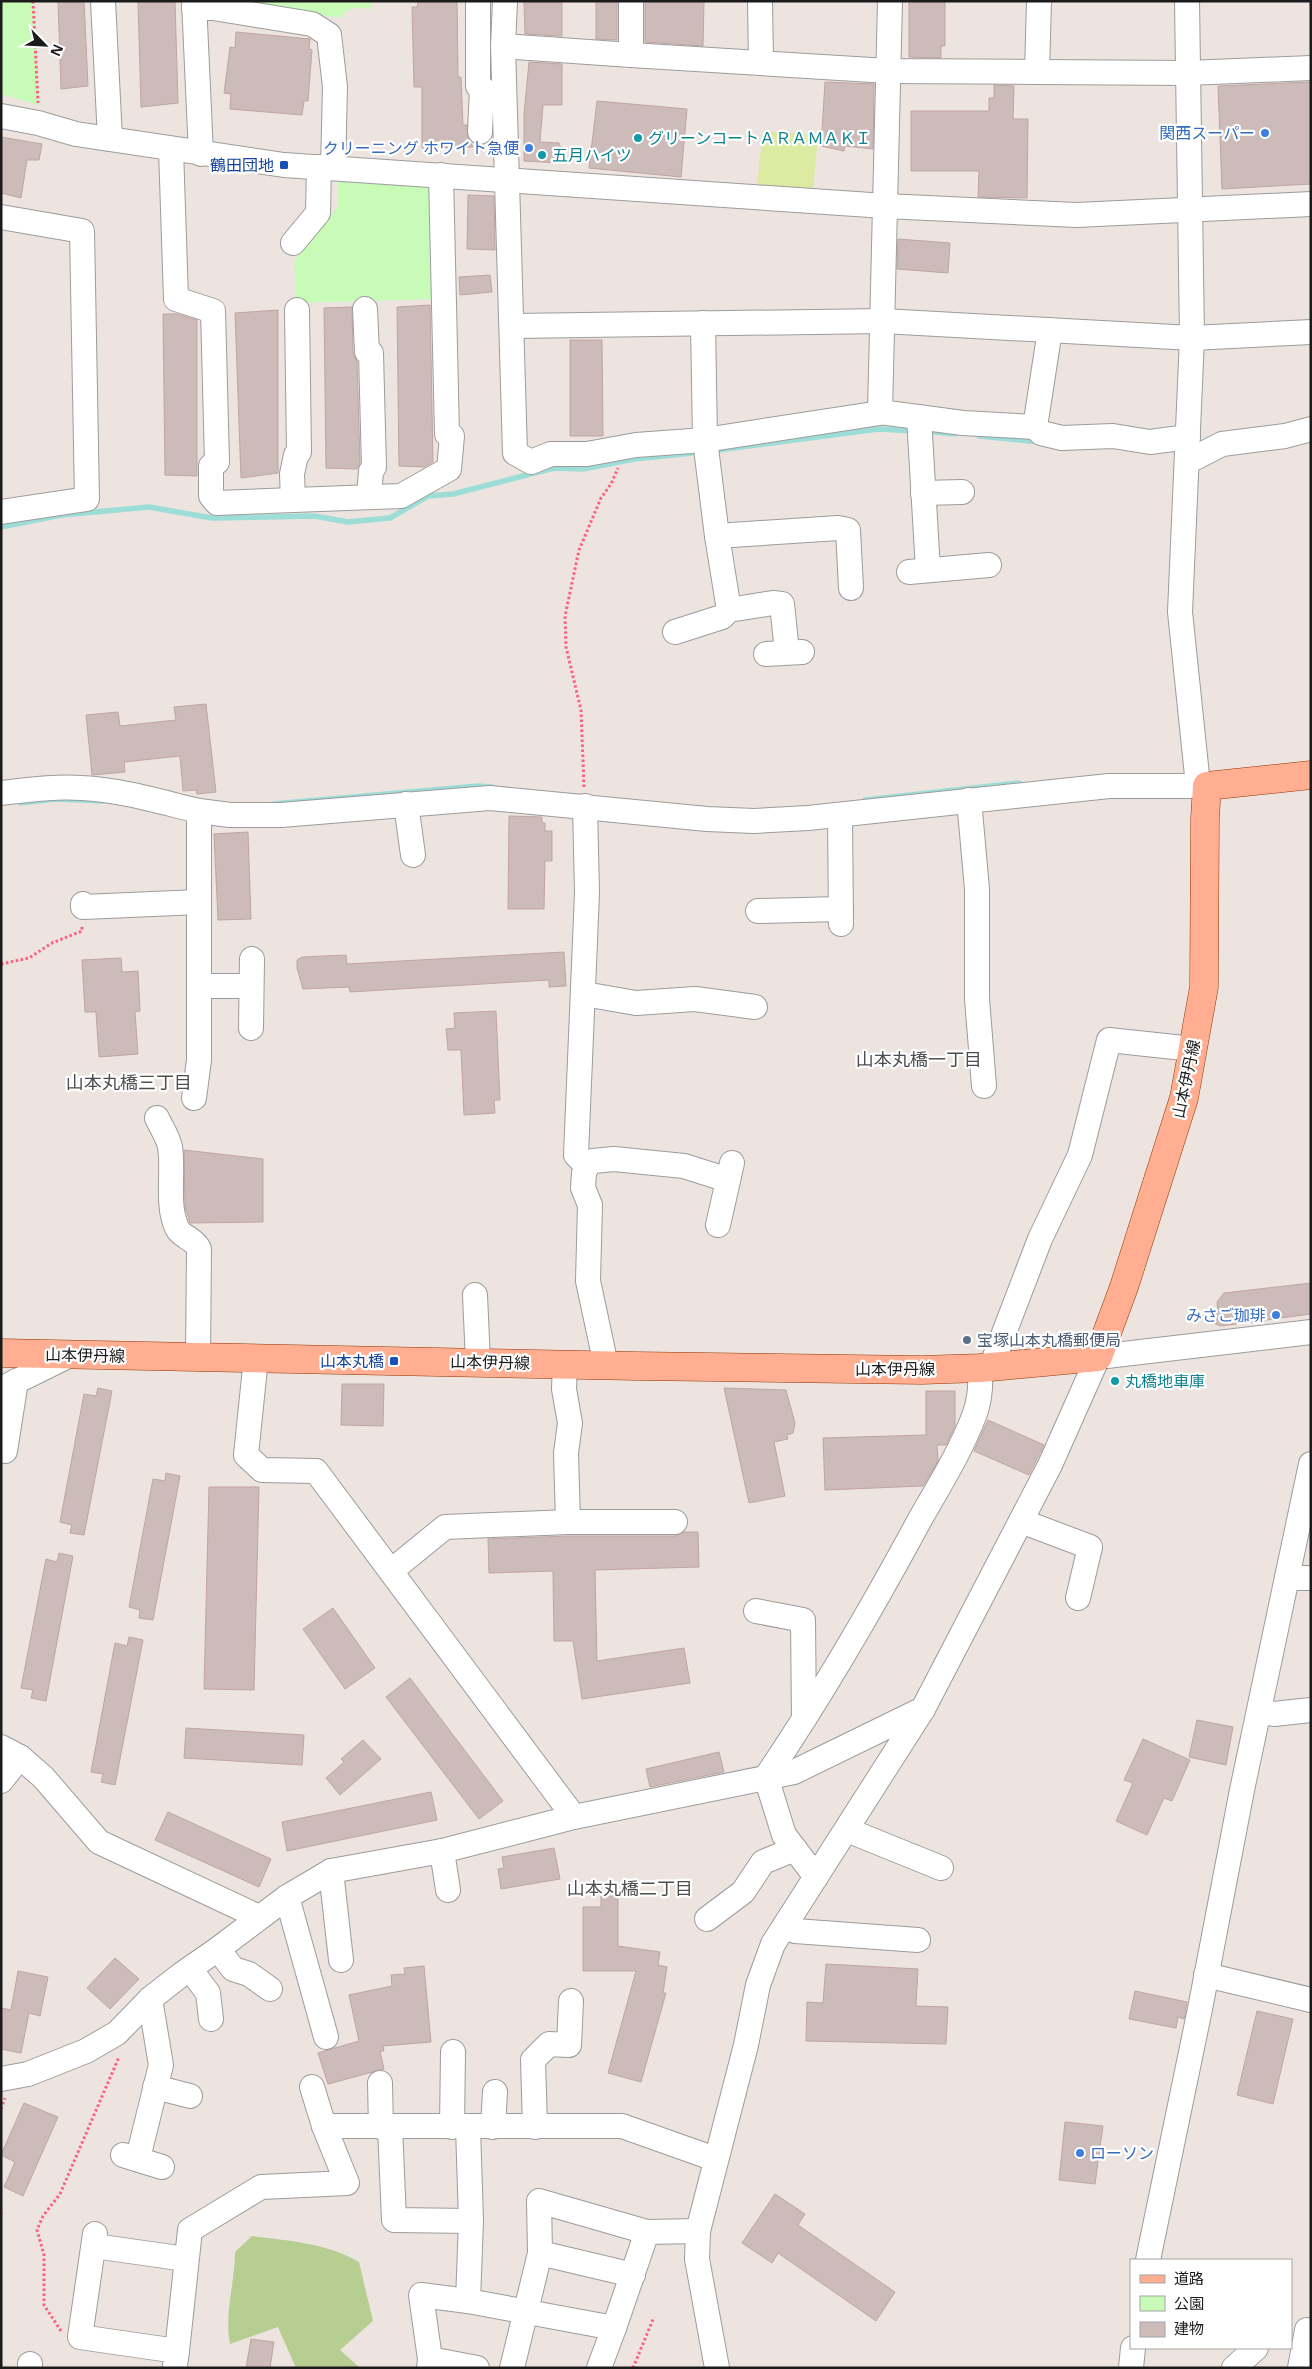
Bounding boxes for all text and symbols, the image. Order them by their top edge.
north arrow [20,20,70,70]
text: N [46,41,68,60]
place label: 関西スーパー [1159,122,1255,144]
place label: グリーンコートＡＲＡＭＡＫＩ [648,127,871,149]
marker: 関西スーパー [1259,127,1271,139]
marker: グリーンコートＡＲＡＭＡＫＩ [632,132,644,144]
place label: クリーニング ホワイト急便 [323,137,519,159]
marker: クリーニング ホワイト急便 [523,142,535,154]
place label: 五月ハイツ [552,144,632,166]
marker: 五月ハイツ [536,149,548,161]
place label: 鶴田団地 [210,154,274,176]
marker: 鶴田団地 [278,159,290,171]
street label: 山本伊丹線 [1167,1038,1205,1120]
district label: 山本丸橋一丁目 [856,1047,982,1071]
district label: 山本丸橋三丁目 [66,1070,192,1094]
place label: みさご珈琲 [1186,1304,1266,1326]
marker: みさご珈琲 [1270,1309,1282,1321]
place label: 宝塚山本丸橋郵便局 [977,1329,1121,1351]
marker: 宝塚山本丸橋郵便局 [961,1334,973,1346]
street label: 山本伊丹線 [45,1343,125,1367]
place label: 山本丸橋 [320,1350,384,1372]
street label: 山本伊丹線 [450,1350,530,1374]
marker: 山本丸橋 [388,1355,400,1367]
street label: 山本伊丹線 [855,1358,935,1380]
place label: 丸橋地車庫 [1125,1370,1205,1392]
marker: 丸橋地車庫 [1109,1375,1121,1387]
district label: 山本丸橋二丁目 [567,1876,693,1900]
place label: ローソン [1090,2142,1154,2164]
marker: ローソン [1074,2147,1086,2159]
legend [1130,2259,1292,2349]
text: 道路 [1174,2268,1204,2288]
text: 公園 [1174,2293,1204,2313]
text: 建物 [1174,2318,1204,2338]

